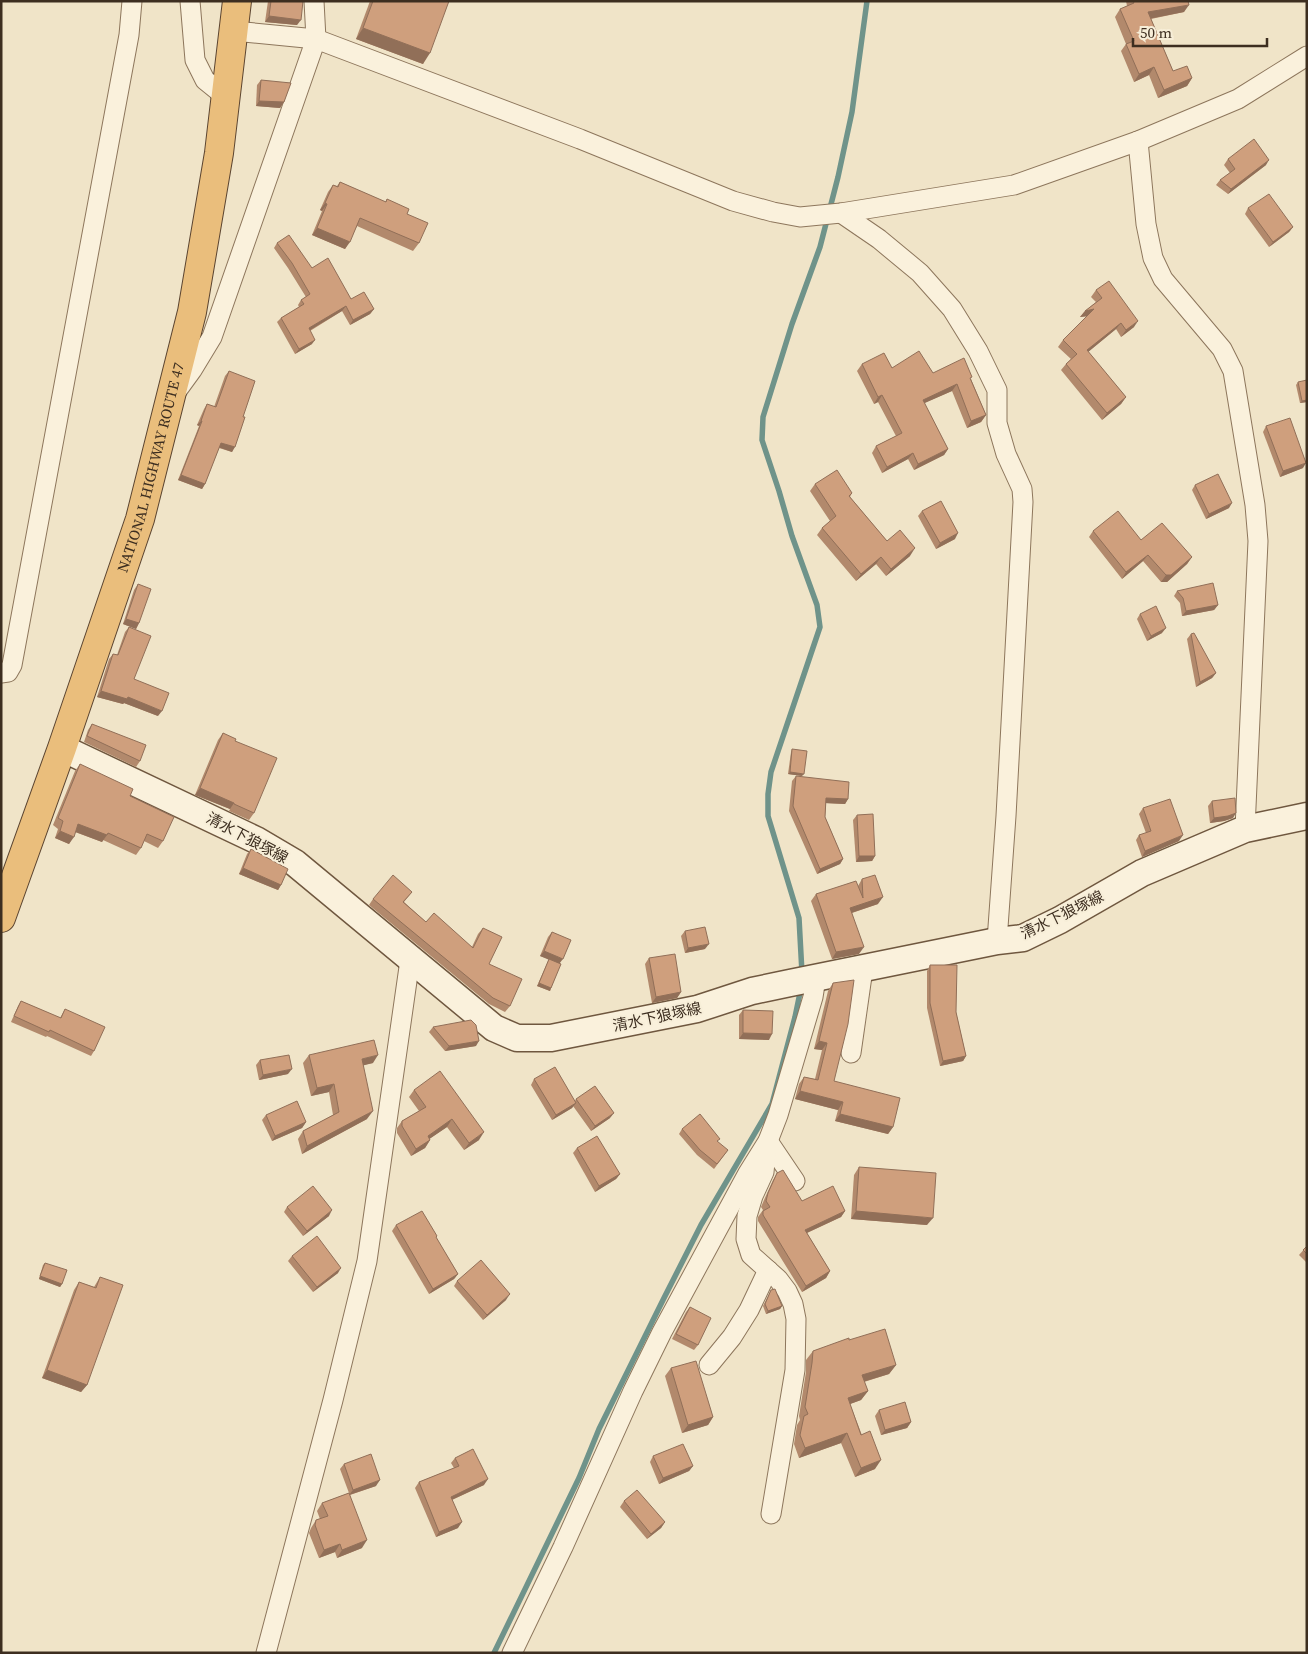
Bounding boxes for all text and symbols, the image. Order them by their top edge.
scale bar [1133,15,1267,47]
text: 50 m [1140,22,1172,43]
street label: NATIONAL HIGHWAY ROUTE 47 [112,360,189,575]
street label: 清水下狼塚線 [203,807,292,868]
street label: 清水下狼塚線 [1017,885,1107,944]
street label: 清水下狼塚線 [611,997,703,1036]

